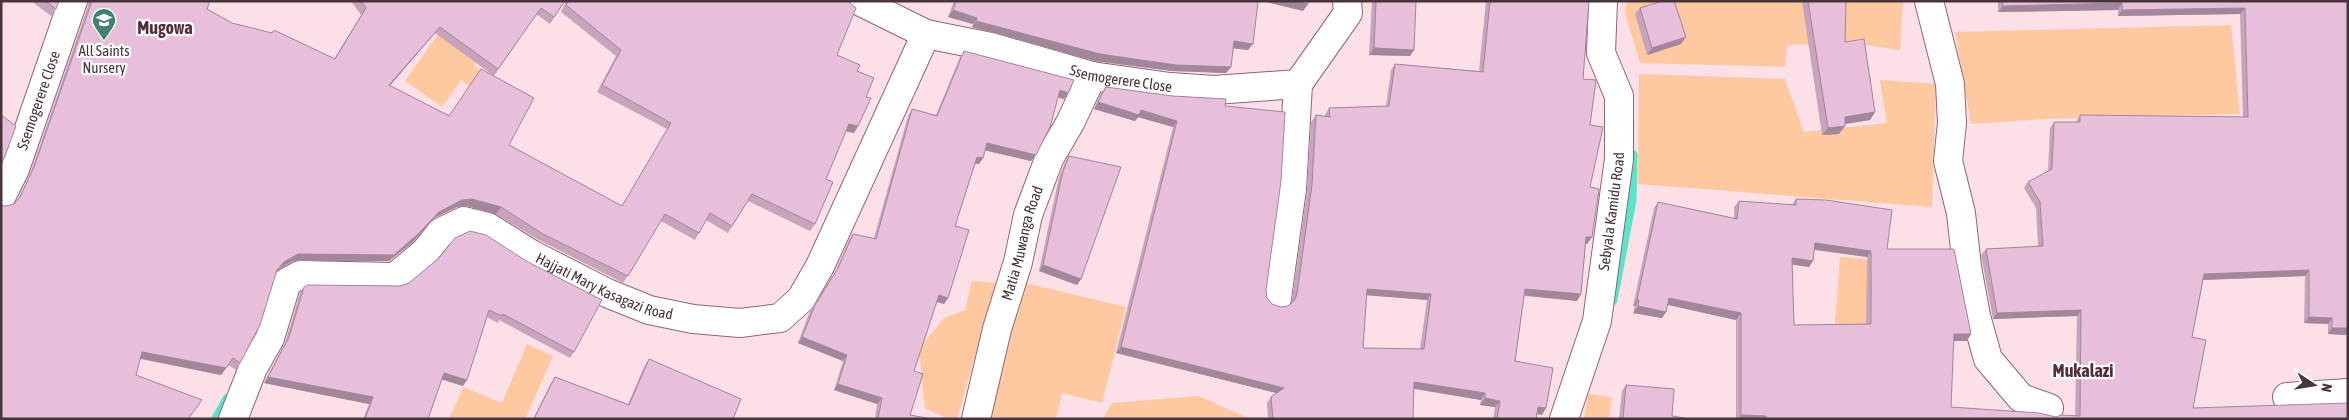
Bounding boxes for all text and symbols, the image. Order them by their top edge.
school or university icon: All Saints Nursery [91,7,117,41]
district label: Mugowa [137,17,193,38]
place label: All Saints Nursery [79,42,129,76]
street label: Ssemogerere Close [13,48,63,152]
street label: Ssemogerere Close [1068,61,1173,95]
street label: Sebyala Kamidu Road [1595,152,1627,272]
street label: Matia Muwanga Road [998,183,1046,302]
street label: Hajjati Mary Kasagazi Road [533,249,674,323]
district label: Mukalazi [2053,360,2113,381]
north arrow [2289,360,2339,410]
text: N [2318,382,2335,393]

